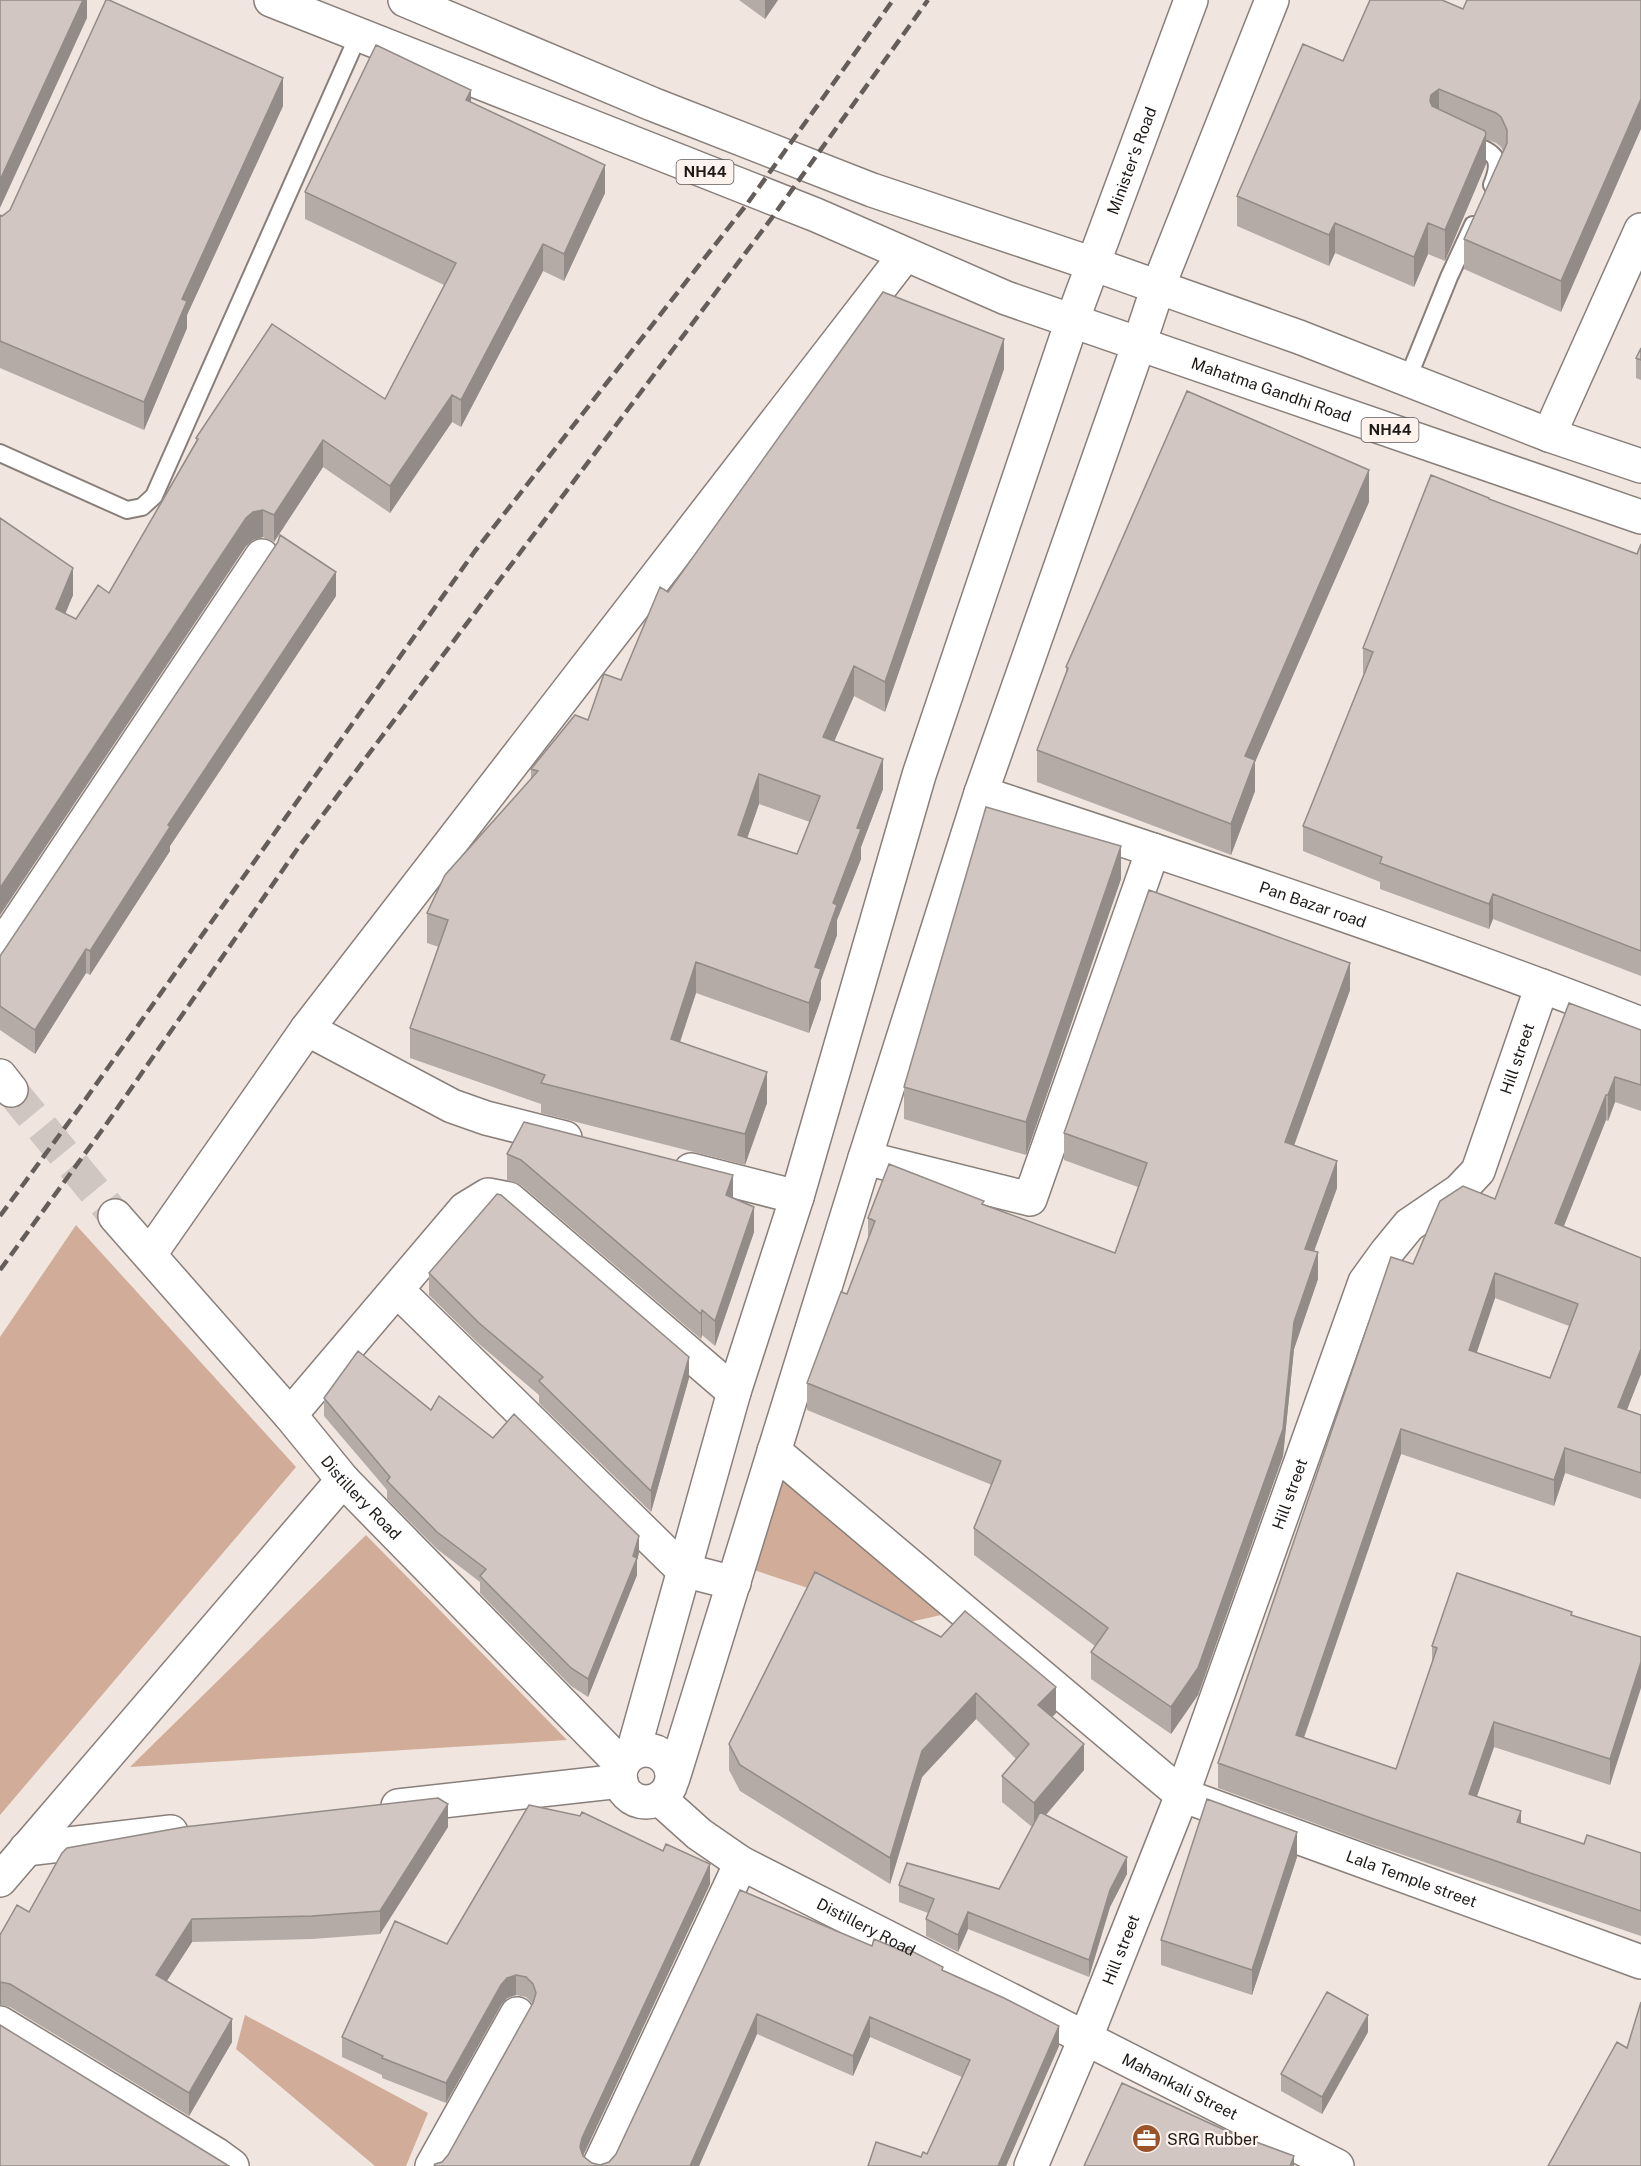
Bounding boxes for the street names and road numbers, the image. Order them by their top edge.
street label: Minister's Road [1103,104,1161,217]
road number: NH44 [676,160,734,184]
street label: Mahatma Gandhi Road [1189,354,1354,426]
road number: NH44 [1362,418,1418,442]
street label: Pan Bazar road [1257,877,1369,932]
street label: Hill street [1496,1021,1538,1097]
street label: Distillery Road [317,1452,405,1544]
street label: Hill street [1268,1456,1311,1532]
street label: Lala Temple street [1343,1847,1479,1912]
street label: Distillery Road [814,1894,919,1960]
street label: Hill street [1099,1912,1144,1988]
street label: Mahankali Street [1119,2049,1241,2124]

